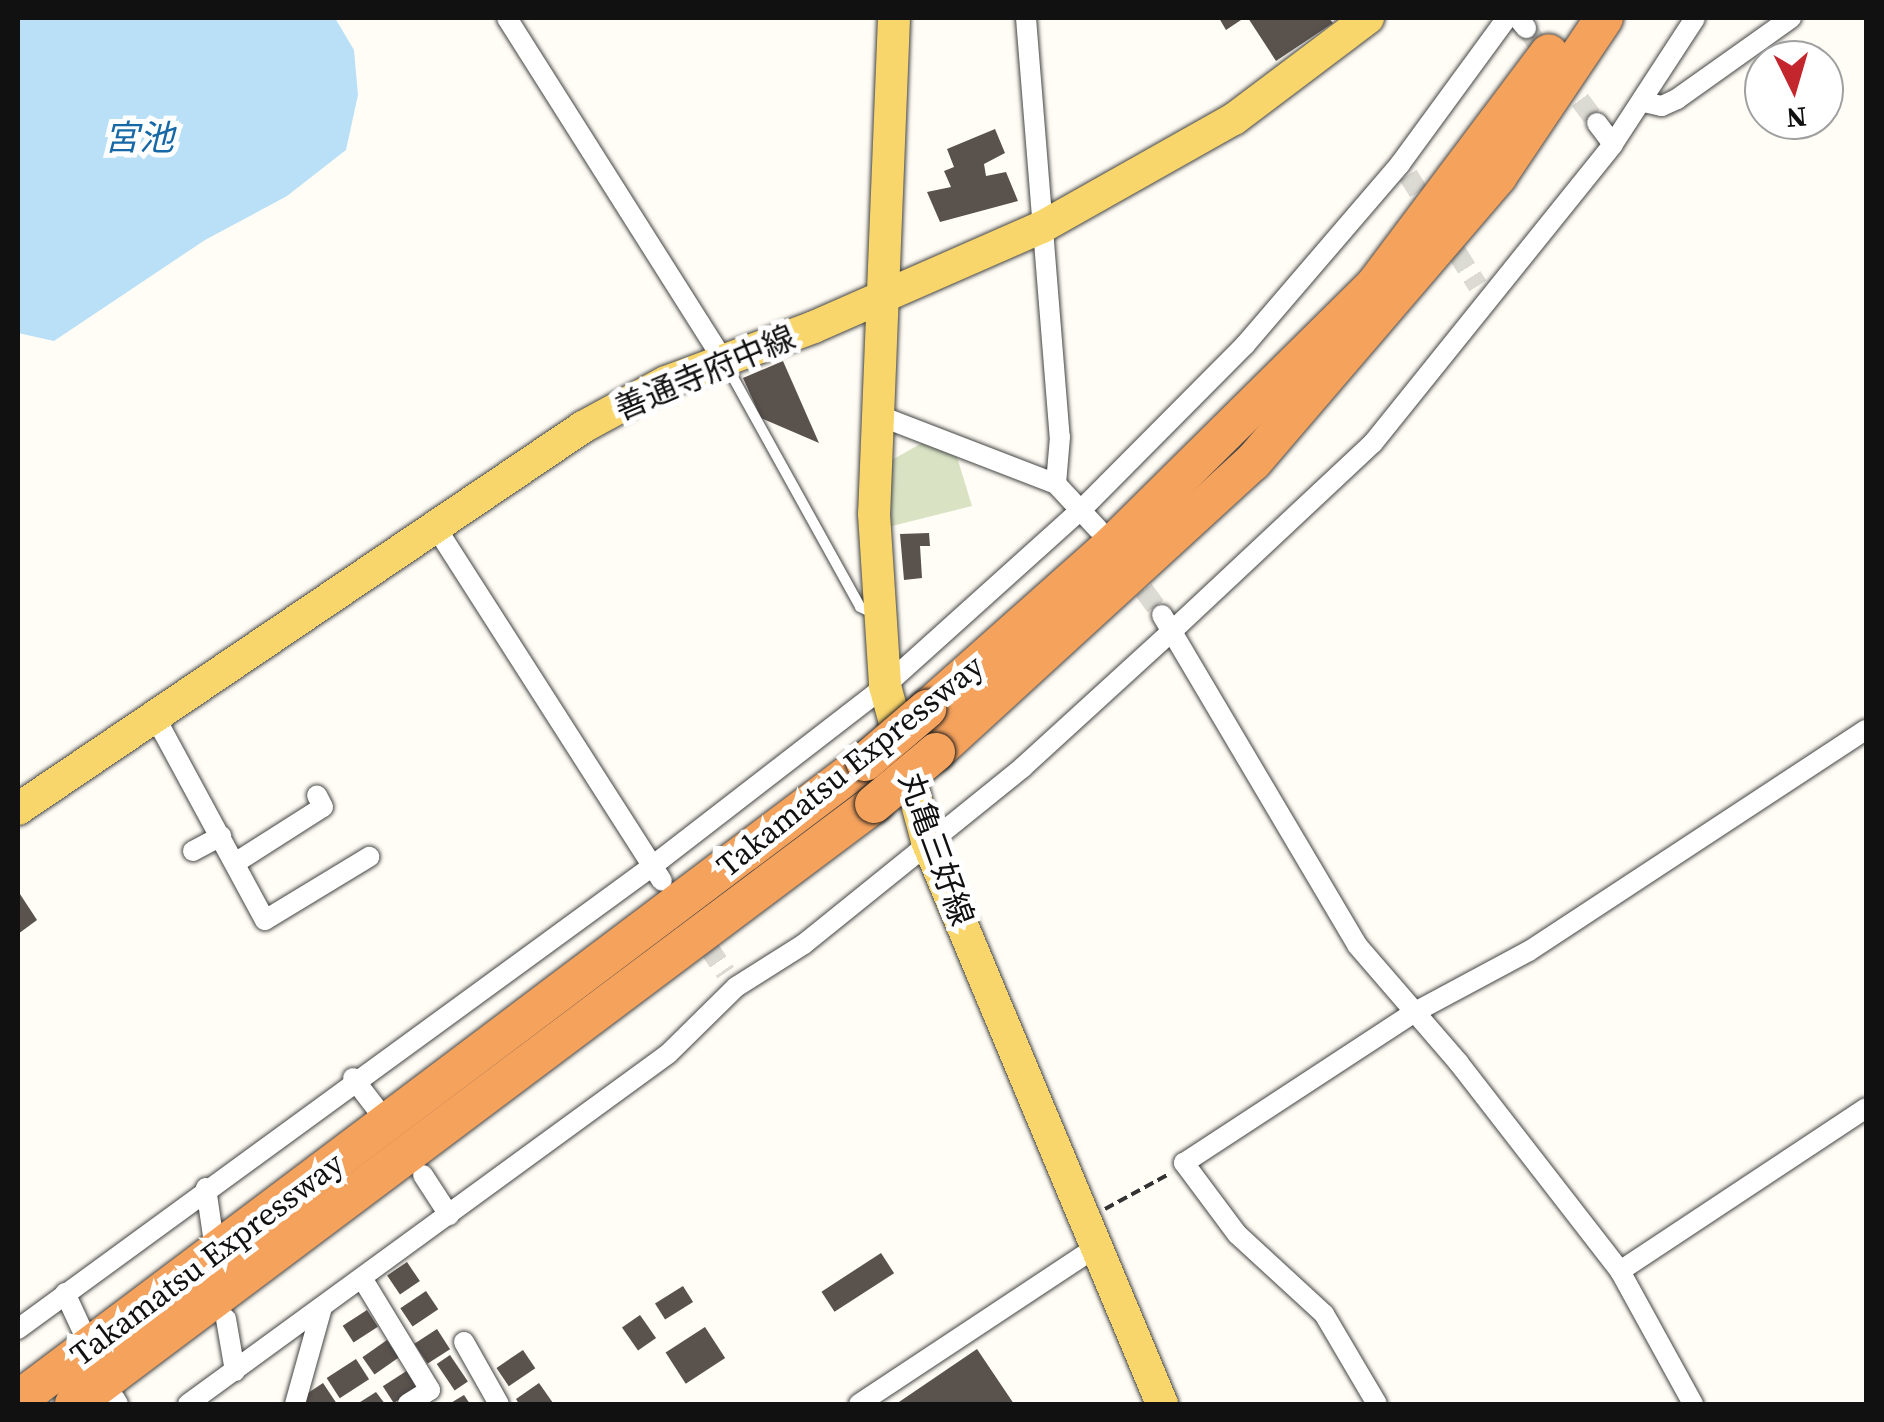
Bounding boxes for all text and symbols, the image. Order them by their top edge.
north arrow [1744,40,1844,140]
text: N [1785,98,1808,138]
water label: 宮池 [104,117,174,159]
street label: 善通寺府中線 [609,318,801,428]
street label: Takamatsu Expressway [709,647,991,885]
street label: 丸亀三好線 [891,767,981,931]
street label: Takamatsu Expressway [63,1144,351,1374]

